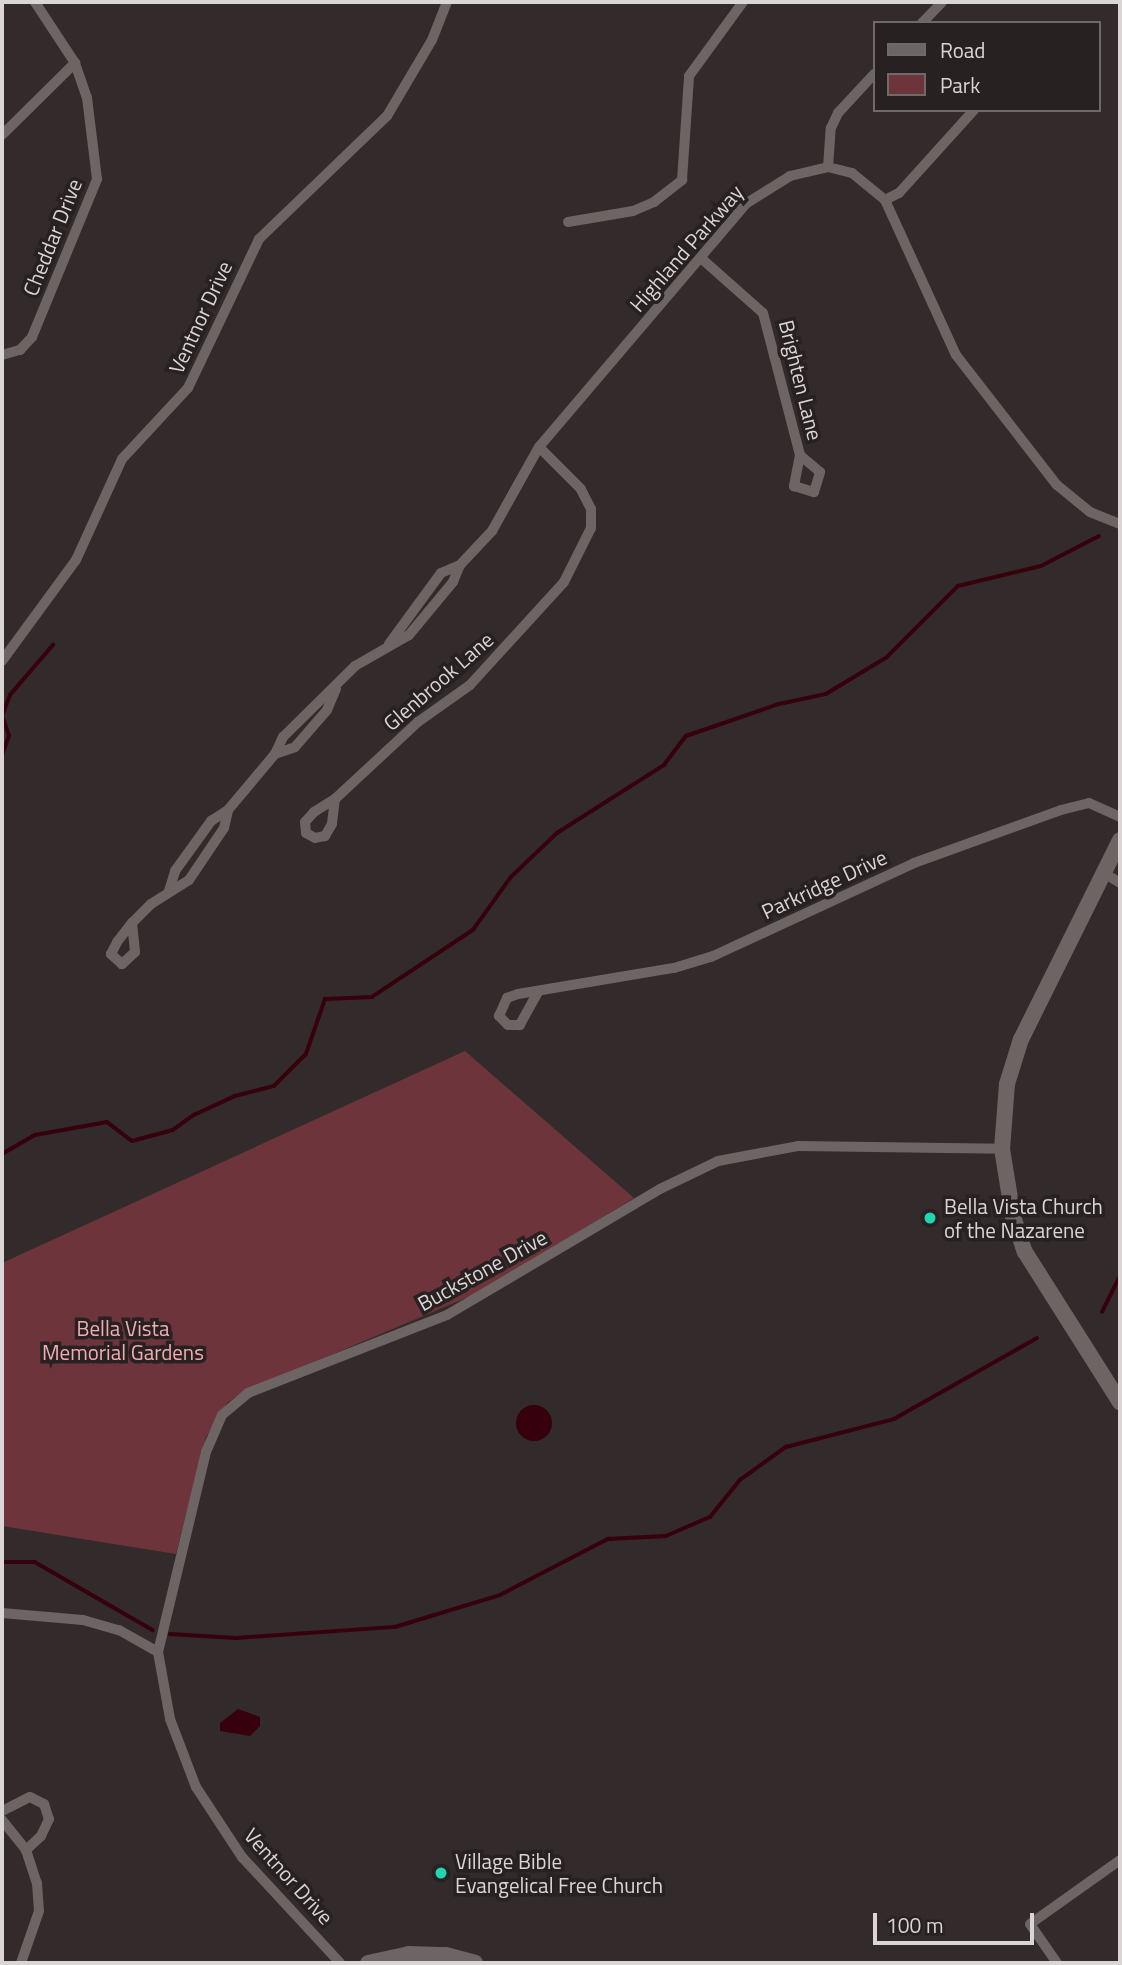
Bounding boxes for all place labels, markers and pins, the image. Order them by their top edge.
place label: Bella Vista Church of the Nazarene [944,1193,1103,1243]
marker: Bella Vista Church of the Nazarene [922,1210,938,1226]
place label: Village Bible Evangelical Free Church [455,1848,663,1898]
marker: Village Bible Evangelical Free Church [433,1865,449,1881]

